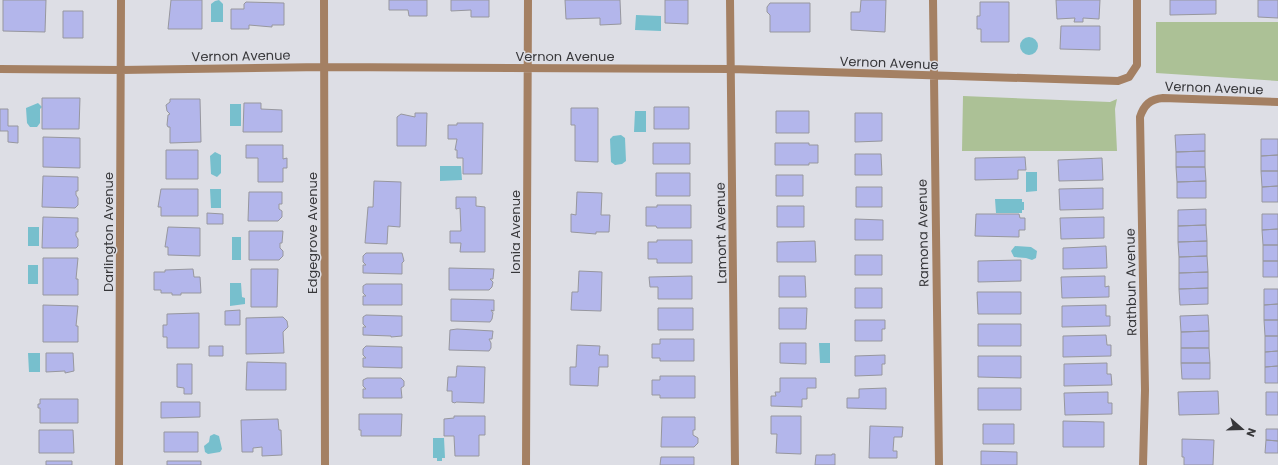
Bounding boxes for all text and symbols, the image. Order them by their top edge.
street label: Vernon Avenue [191,46,291,66]
street label: Vernon Avenue [516,47,614,66]
street label: Vernon Avenue [839,52,939,74]
street label: Vernon Avenue [1164,77,1264,99]
street label: Darlington Avenue [99,172,118,292]
street label: Edgegrove Avenue [303,172,322,294]
street label: Ramona Avenue [913,179,933,287]
street label: Lamont Avenue [711,182,731,284]
street label: Ionia Avenue [506,190,525,274]
street label: Rathbun Avenue [1121,228,1141,336]
north arrow [1222,409,1262,449]
text: N [1242,426,1260,439]

